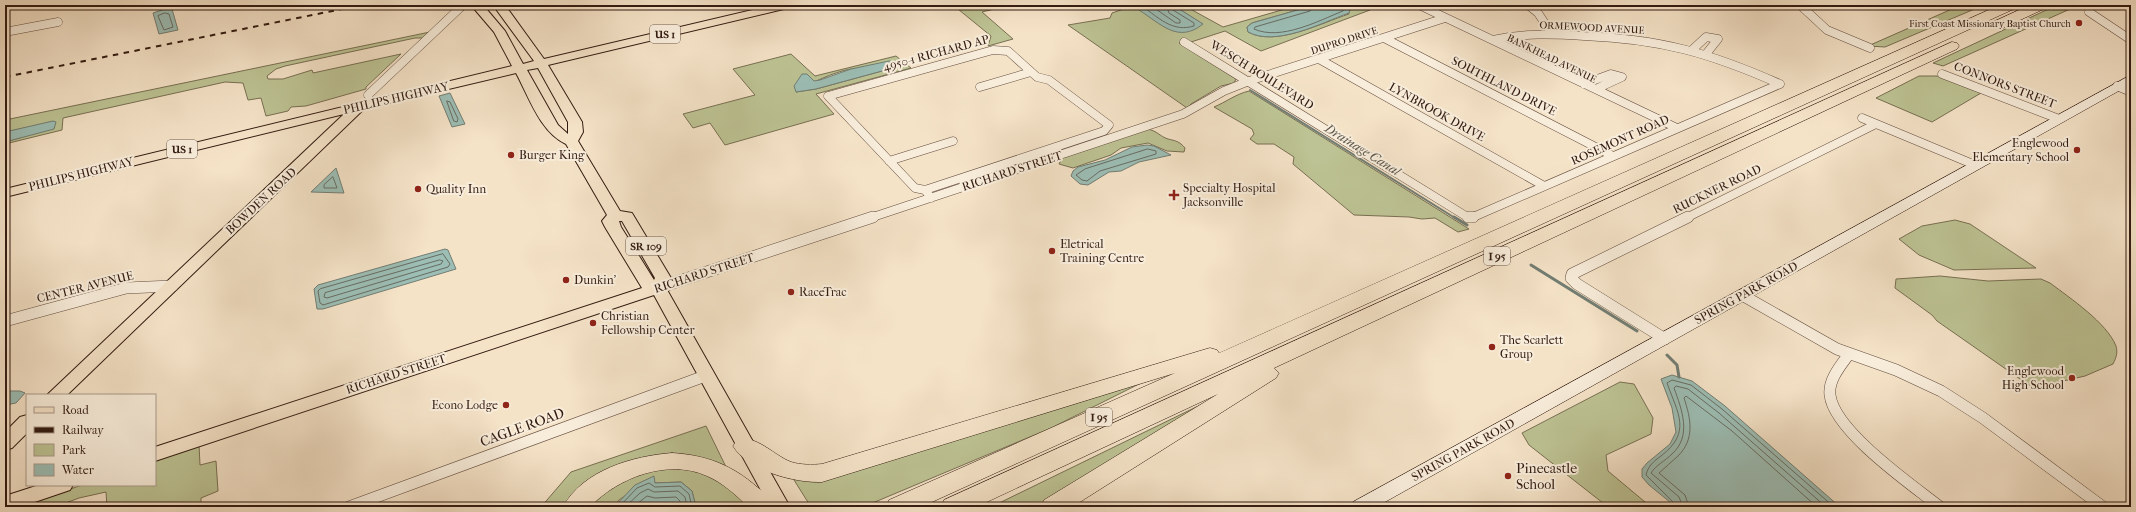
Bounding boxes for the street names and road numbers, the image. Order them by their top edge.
street label: ORMEWOOD AVENUE [1539,19,1645,37]
street label: DUPRO DRIVE [1309,24,1379,57]
road number: US 1 [650,25,680,43]
street label: 4950-1 RICHARD AP [881,32,991,74]
street label: BANKHEAD AVENUE [1505,32,1598,86]
street label: WESCH BOULEVARD [1207,37,1316,113]
street label: SOUTHLAND DRIVE [1449,53,1559,119]
street label: CONNORS STREET [1952,59,2059,111]
street label: PHILIPS HIGHWAY [342,79,451,117]
street label: LYNBROOK DRIVE [1386,80,1488,144]
street label: ROSEMONT ROAD [1569,112,1671,168]
road number: US 1 [167,140,197,158]
street label: RICHARD STREET [960,148,1065,194]
street label: PHILIPS HIGHWAY [27,154,136,194]
street label: RUCKNER ROAD [1671,162,1763,216]
street label: BOWDEN ROAD [223,165,299,237]
road number: SR 109 [626,237,666,255]
road number: I 95 [1484,247,1510,265]
street label: RICHARD STREET [652,250,757,296]
street label: SPRING PARK ROAD [1692,259,1800,327]
street label: CENTER AVENUE [35,268,135,306]
street label: RICHARD STREET [344,351,449,397]
street label: CAGLE ROAD [478,404,567,451]
road number: I 95 [1086,408,1112,426]
street label: SPRING PARK ROAD [1409,416,1517,484]

